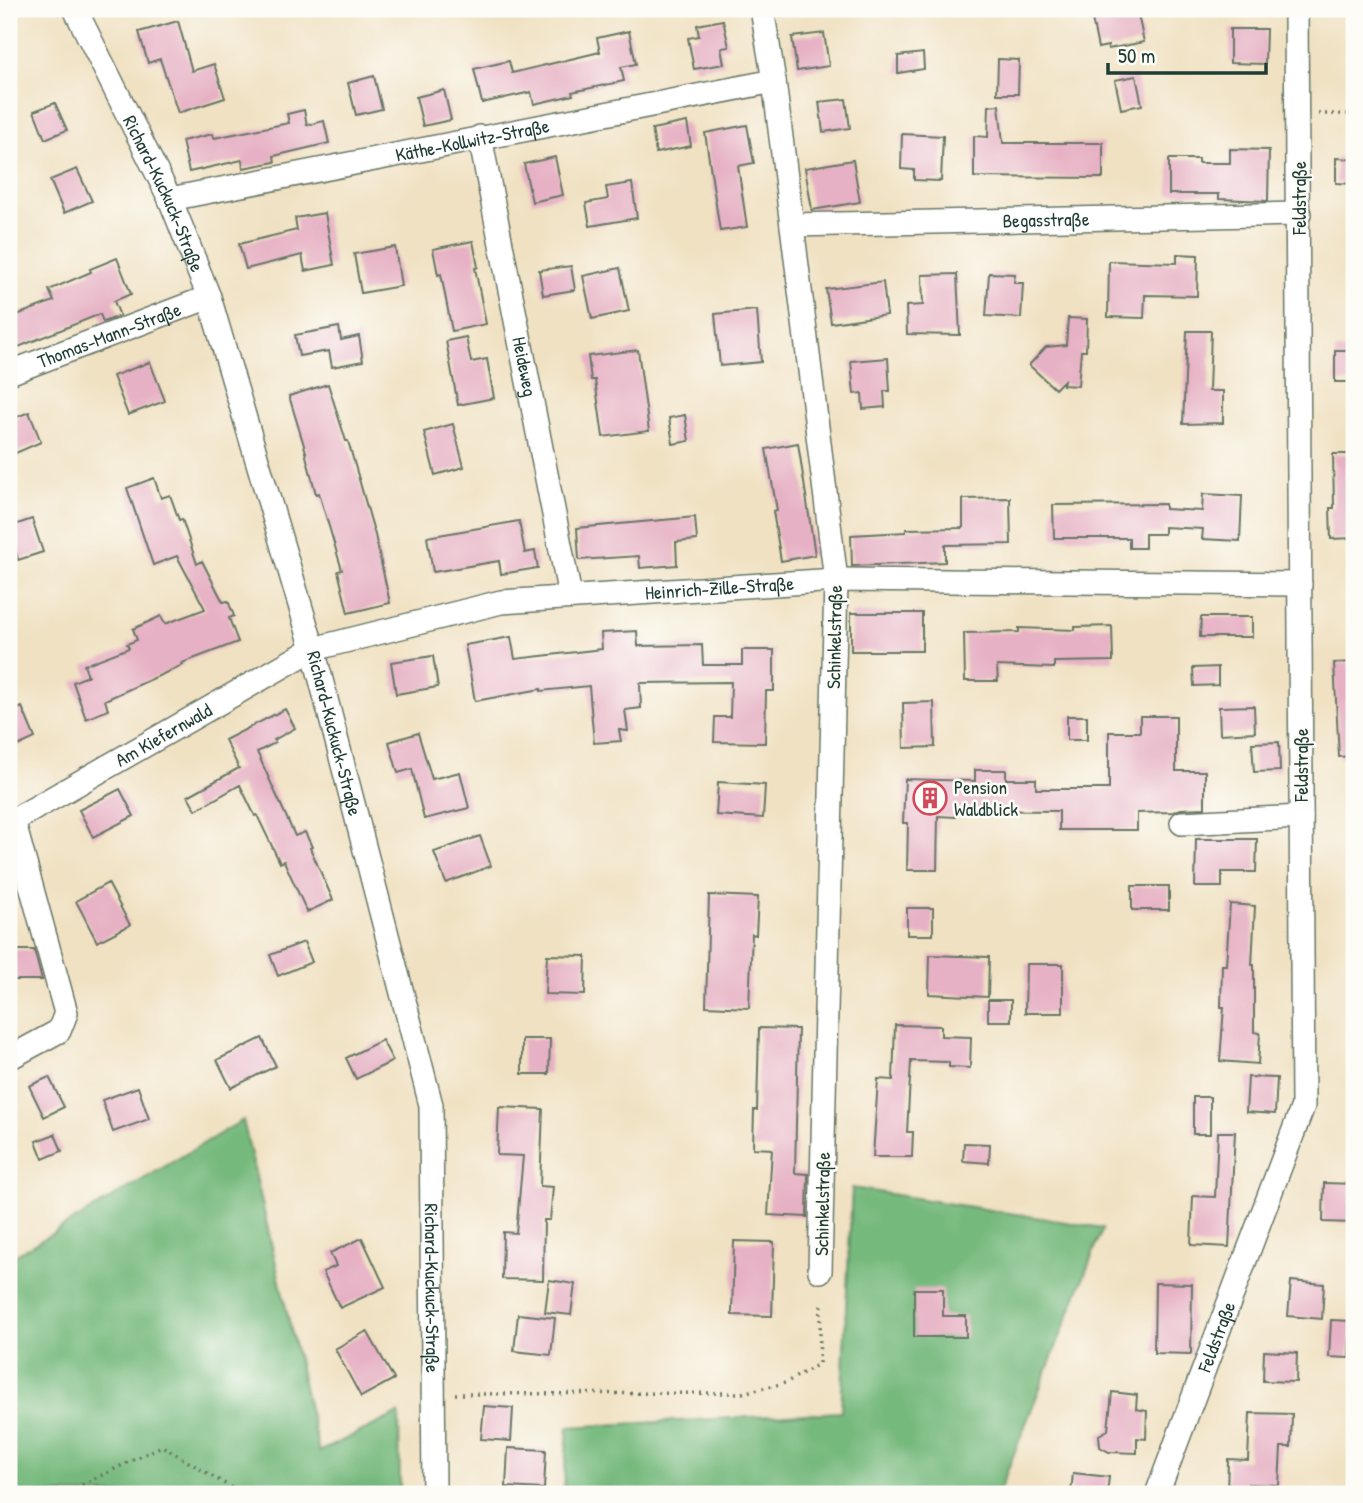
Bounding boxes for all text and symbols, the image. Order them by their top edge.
scale bar [1108,32,1265,76]
text: 50 m [1118,41,1155,70]
street label: Richard-Kuckuck-Straße [117,111,211,276]
street label: Käthe-Kollwitz-Straße [393,112,552,168]
street label: Feldstraße [1286,161,1312,236]
street label: Begasstraße [1002,206,1090,233]
street label: Thomas-Mann-Straße [34,296,185,374]
street label: Heideweg [506,334,544,399]
street label: Heinrich-Zille-Straße [644,570,795,606]
street label: Schinkelstraße [820,585,848,689]
street label: Richard-Kuckuck-Straße [301,648,369,819]
street label: Am Kiefernwald [110,696,217,773]
street label: Feldstraße [1288,728,1314,803]
place label: Pension Waldblick [954,774,1018,822]
building icon: Pension Waldblick [911,779,949,817]
street label: Schinkelstraße [808,1152,836,1256]
street label: Richard-Kuckuck-Straße [419,1203,446,1373]
street label: Feldstraße [1191,1297,1241,1377]

